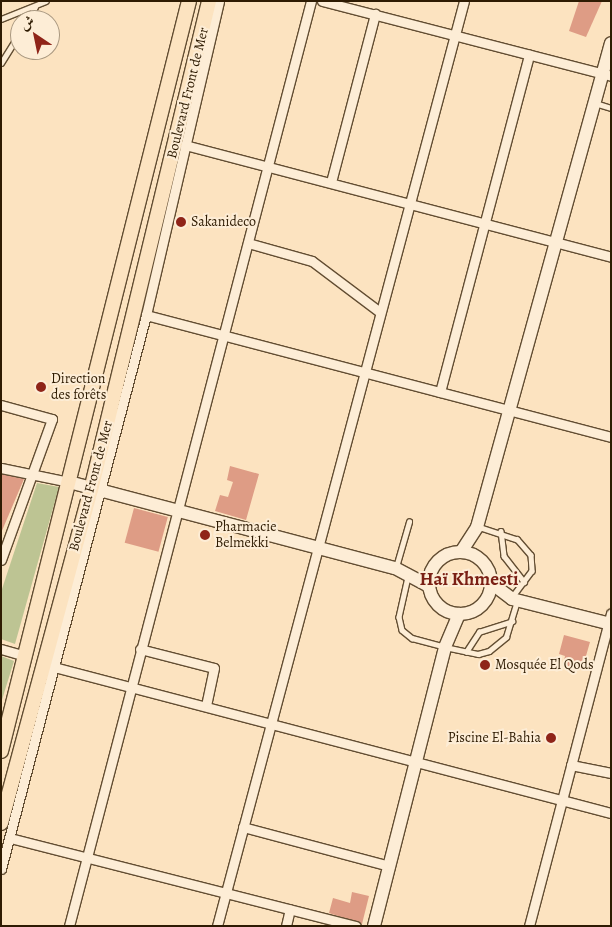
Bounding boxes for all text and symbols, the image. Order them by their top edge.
north arrow [10,10,60,60]
text: ش [16,11,38,35]
street label: Boulevard Front de Mer [164,26,212,160]
place label: Sakanideco [191,214,256,230]
marker: Sakanideco [175,216,187,228]
place label: Direction des forêts [51,371,106,404]
marker: Direction des forêts [35,381,47,393]
street label: Boulevard Front de Mer [65,419,117,553]
place label: Pharmacie Belmekki [215,519,276,552]
marker: Pharmacie Belmekki [199,529,211,541]
district label: Haï Khmesti [419,569,519,591]
place label: Mosquée El Qods [495,657,594,673]
marker: Mosquée El Qods [479,659,491,671]
place label: Piscine El-Bahia [448,730,541,746]
marker: Piscine El-Bahia [545,732,557,744]

